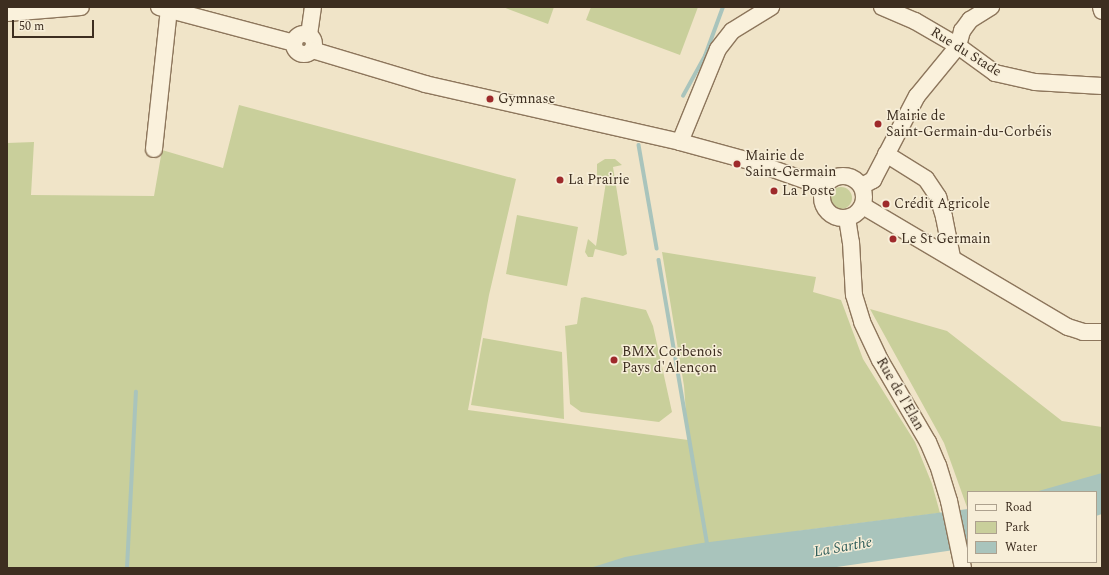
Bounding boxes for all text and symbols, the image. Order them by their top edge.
scale bar [14,12,96,38]
text: 50 m [19,17,44,36]
street label: Rue du Stade [927,24,1005,80]
place label: Gymnase [498,91,555,107]
marker: Gymnase [485,94,495,104]
place label: Mairie de Saint-Germain-du-Corbéis [886,108,1052,140]
marker: Mairie de Saint-Germain-du-Corbéis [873,119,883,129]
place label: Mairie de Saint-Germain [745,148,836,180]
marker: Mairie de Saint-Germain [732,159,742,169]
place label: La Prairie [568,172,630,188]
marker: La Prairie [555,175,565,185]
place label: La Poste [782,183,835,199]
marker: La Poste [769,186,779,196]
place label: Crédit Agricole [894,196,990,212]
marker: Crédit Agricole [881,199,891,209]
place label: Le St Germain [901,231,991,247]
marker: Le St Germain [888,234,898,244]
place label: BMX Corbenois Pays d'Alençon [622,344,723,376]
marker: BMX Corbenois Pays d'Alençon [609,355,619,365]
street label: Rue de l'Elan [872,355,928,433]
legend [967,491,1097,563]
text: Road [1005,498,1032,517]
text: Park [1005,518,1030,537]
water label: La Sarthe [812,533,874,561]
text: Water [1005,538,1037,557]

